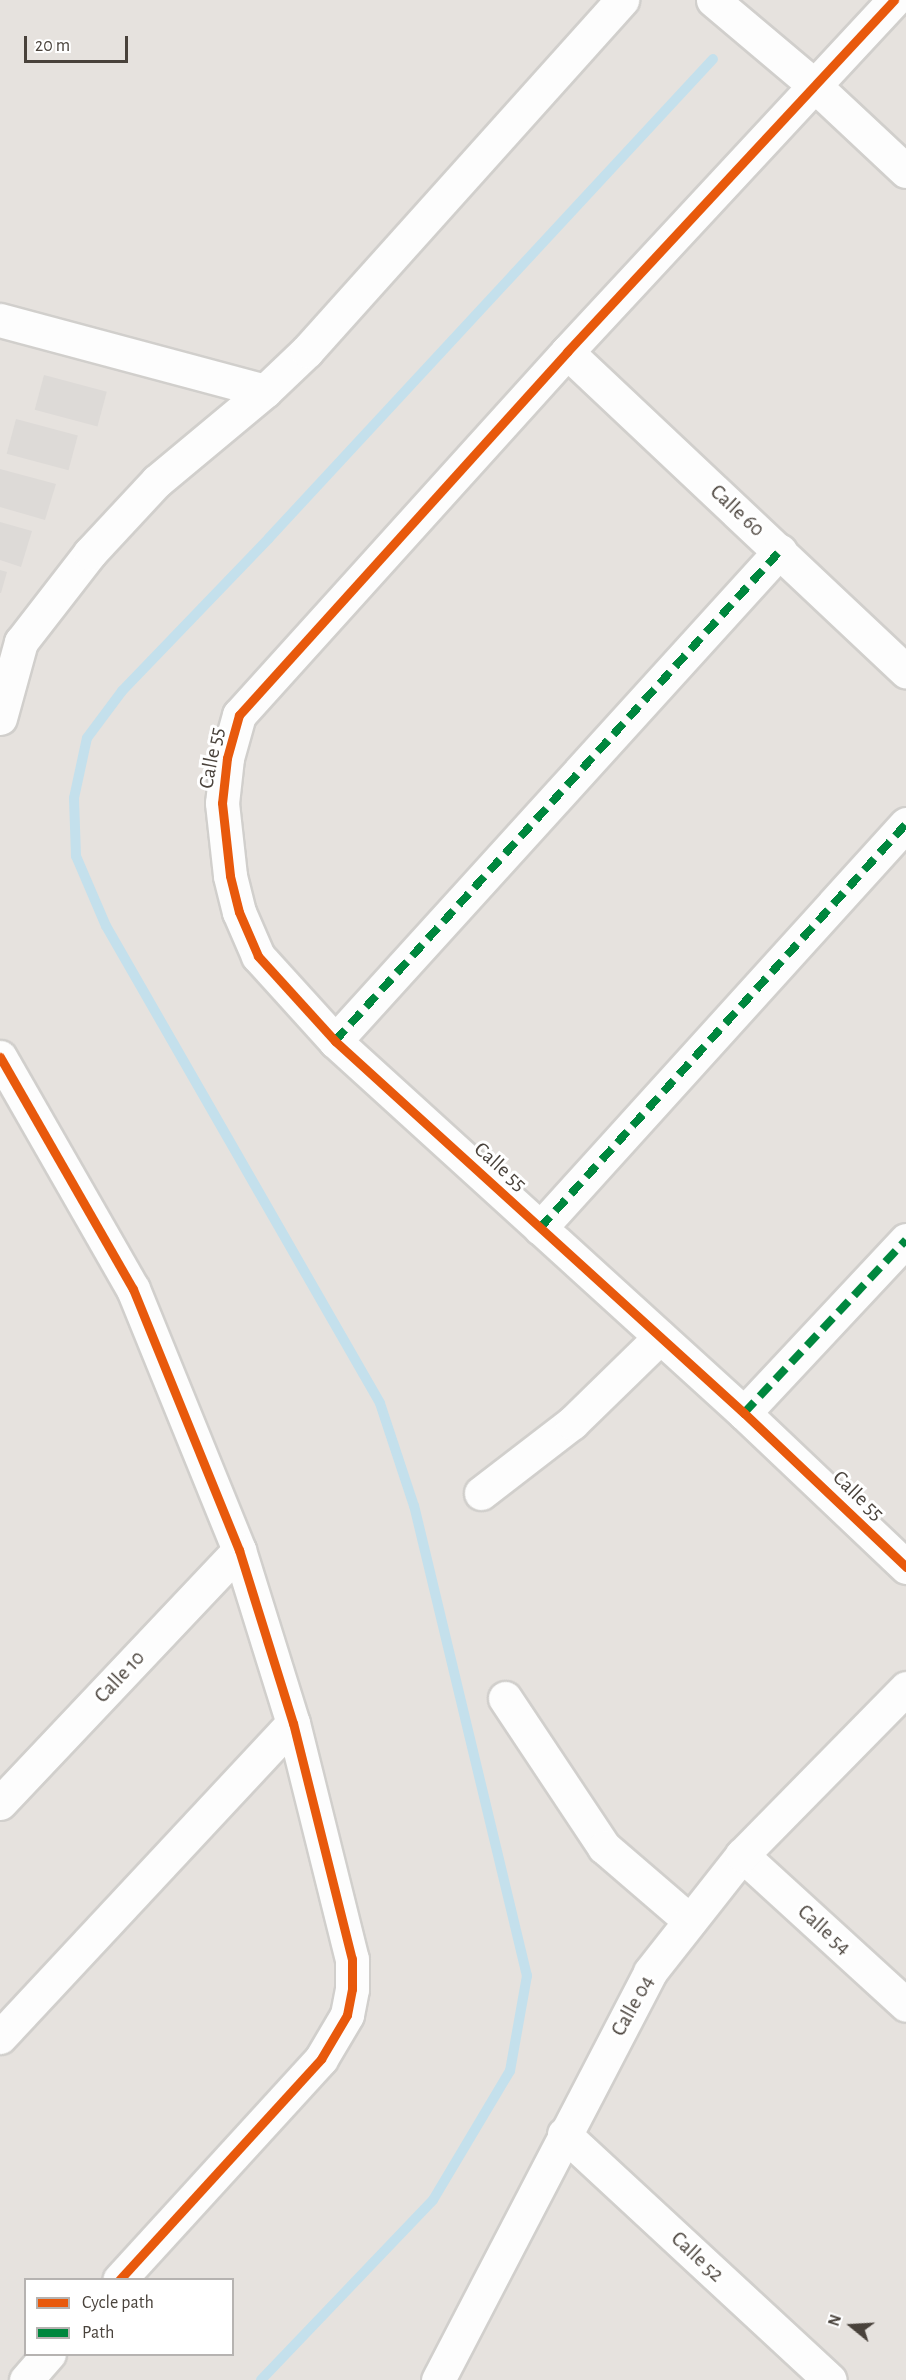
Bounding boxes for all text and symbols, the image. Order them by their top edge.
scale bar [27,24,130,62]
text: 20 m [35,37,70,55]
street label: Calle 60 [705,480,769,542]
street label: Calle 55 [194,725,230,791]
street label: Calle 55 [469,1137,531,1197]
street label: Calle 55 [827,1466,889,1526]
street label: Calle 10 [89,1646,151,1708]
street label: Calle 54 [792,1900,856,1960]
street label: Calle 04 [606,1971,660,2041]
street label: Calle 52 [666,2226,728,2288]
legend [24,2278,234,2356]
text: Cycle path [82,2294,154,2312]
north arrow [822,2296,882,2356]
text: N [826,2313,844,2328]
text: Path [82,2324,114,2342]

